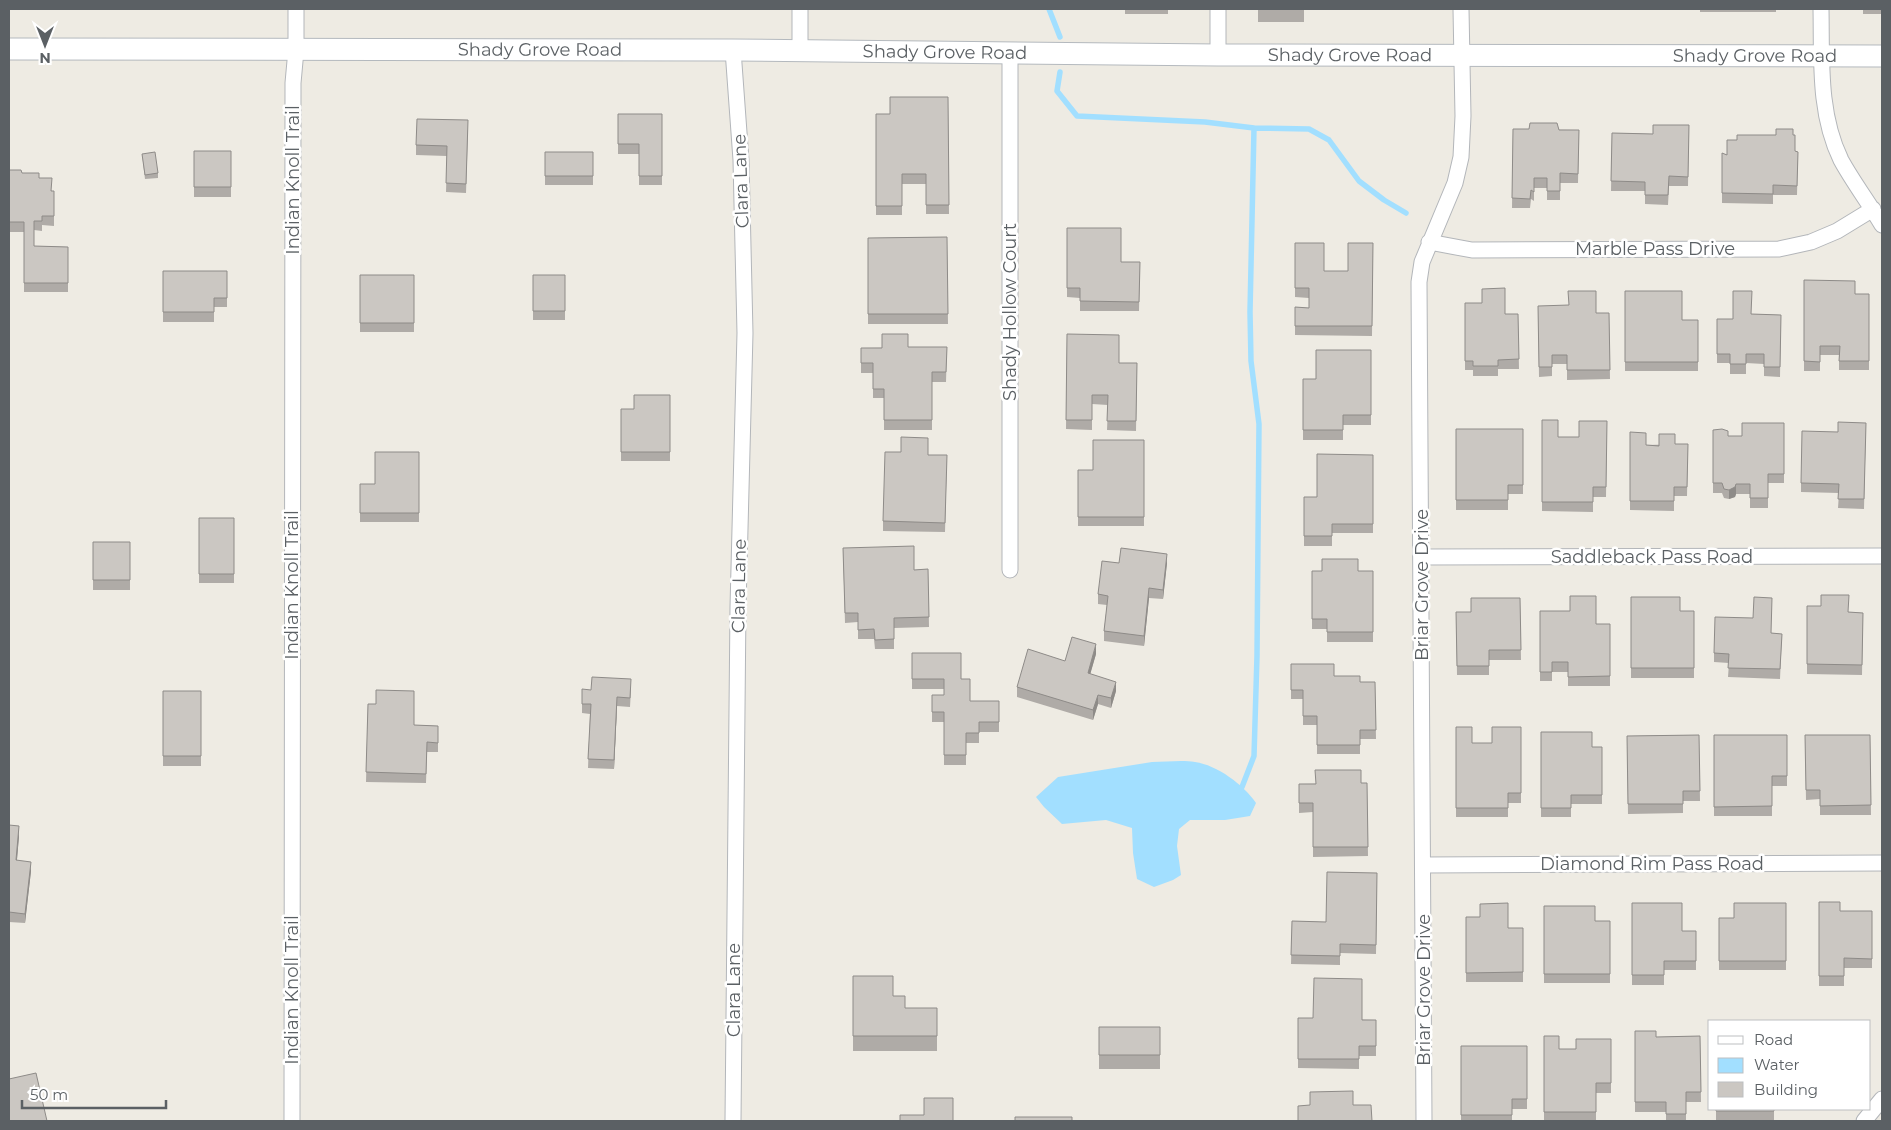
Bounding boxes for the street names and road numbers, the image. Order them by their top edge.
street label: Shady Grove Road [458,39,622,61]
street label: Shady Grove Road [863,40,1027,64]
street label: Shady Grove Road [1268,44,1432,66]
street label: Shady Grove Road [1673,45,1837,67]
street label: Indian Knoll Trail [282,105,304,255]
street label: Clara Lane [728,133,754,229]
street label: Shady Hollow Court [999,223,1021,401]
street label: Marble Pass Drive [1575,238,1735,260]
street label: Briar Grove Drive [1411,509,1433,661]
street label: Indian Knoll Trail [281,510,303,660]
street label: Clara Lane [727,539,751,633]
street label: Saddleback Pass Road [1551,546,1753,568]
street label: Diamond Rim Pass Road [1540,853,1764,875]
street label: Briar Grove Drive [1413,914,1435,1066]
street label: Indian Knoll Trail [281,915,303,1065]
street label: Clara Lane [723,943,745,1037]

